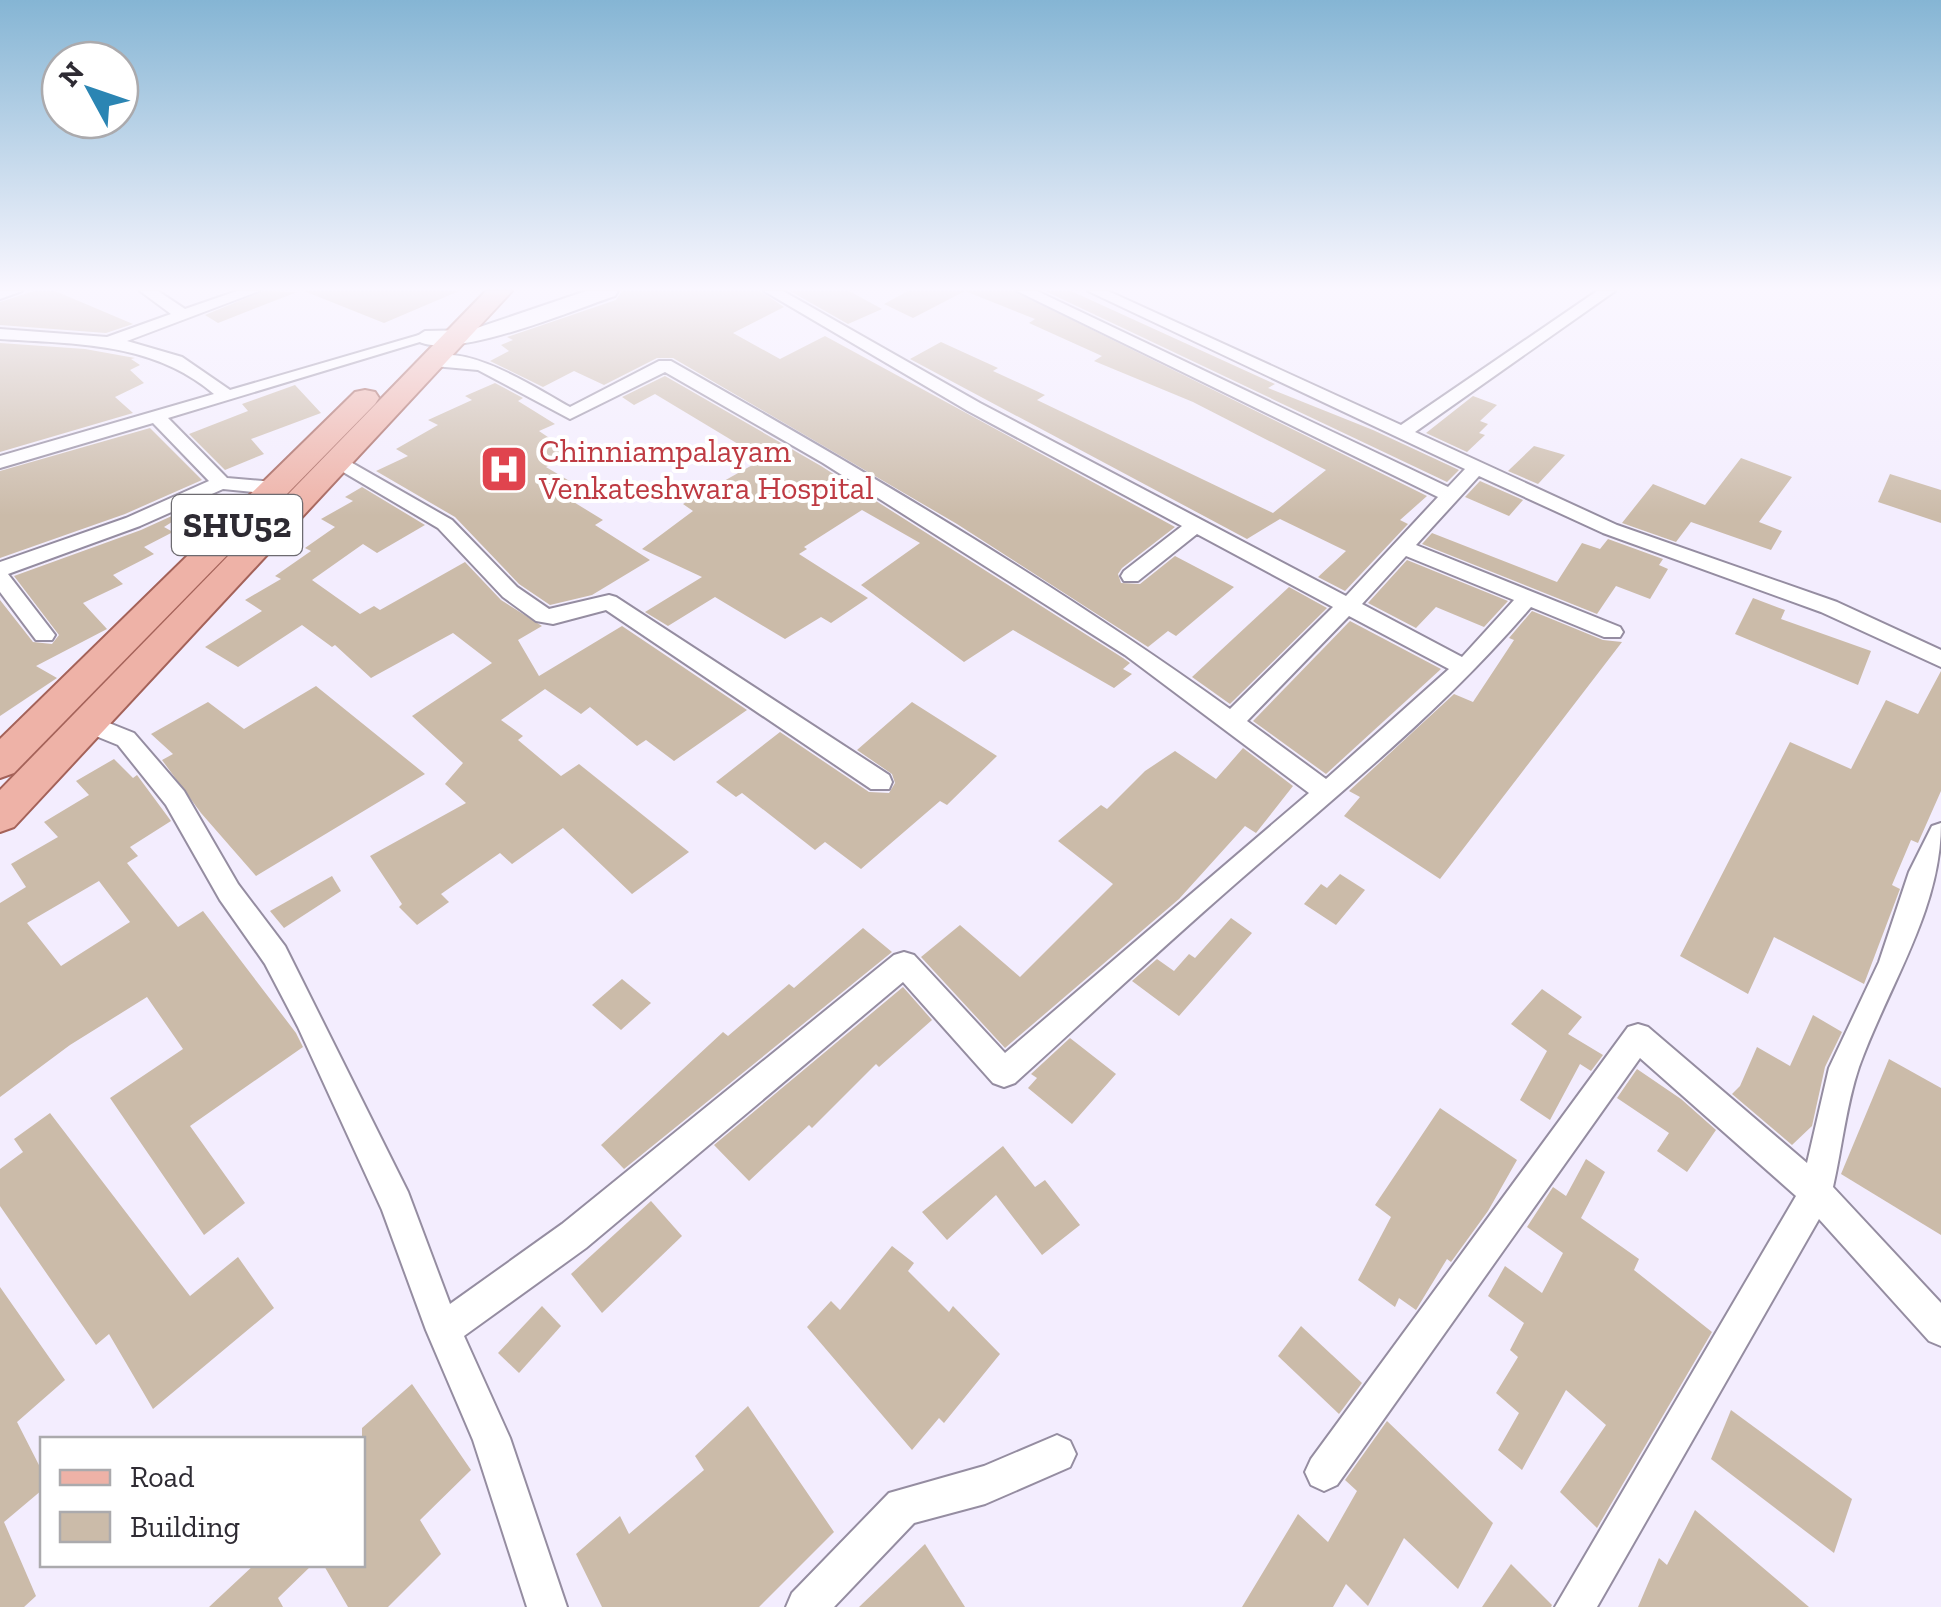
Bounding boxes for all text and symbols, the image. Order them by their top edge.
north arrow [40,40,140,140]
text: N [52,55,91,93]
place label: Chinniampalayam Venkateshwara Hospital [538,432,874,507]
hospital icon: Chinniampalayam Venkateshwara Hospital [478,443,530,495]
road number: SHU52 [172,495,302,555]
legend [40,1437,365,1567]
text: Road [130,1459,195,1495]
text: Building [130,1509,240,1545]

